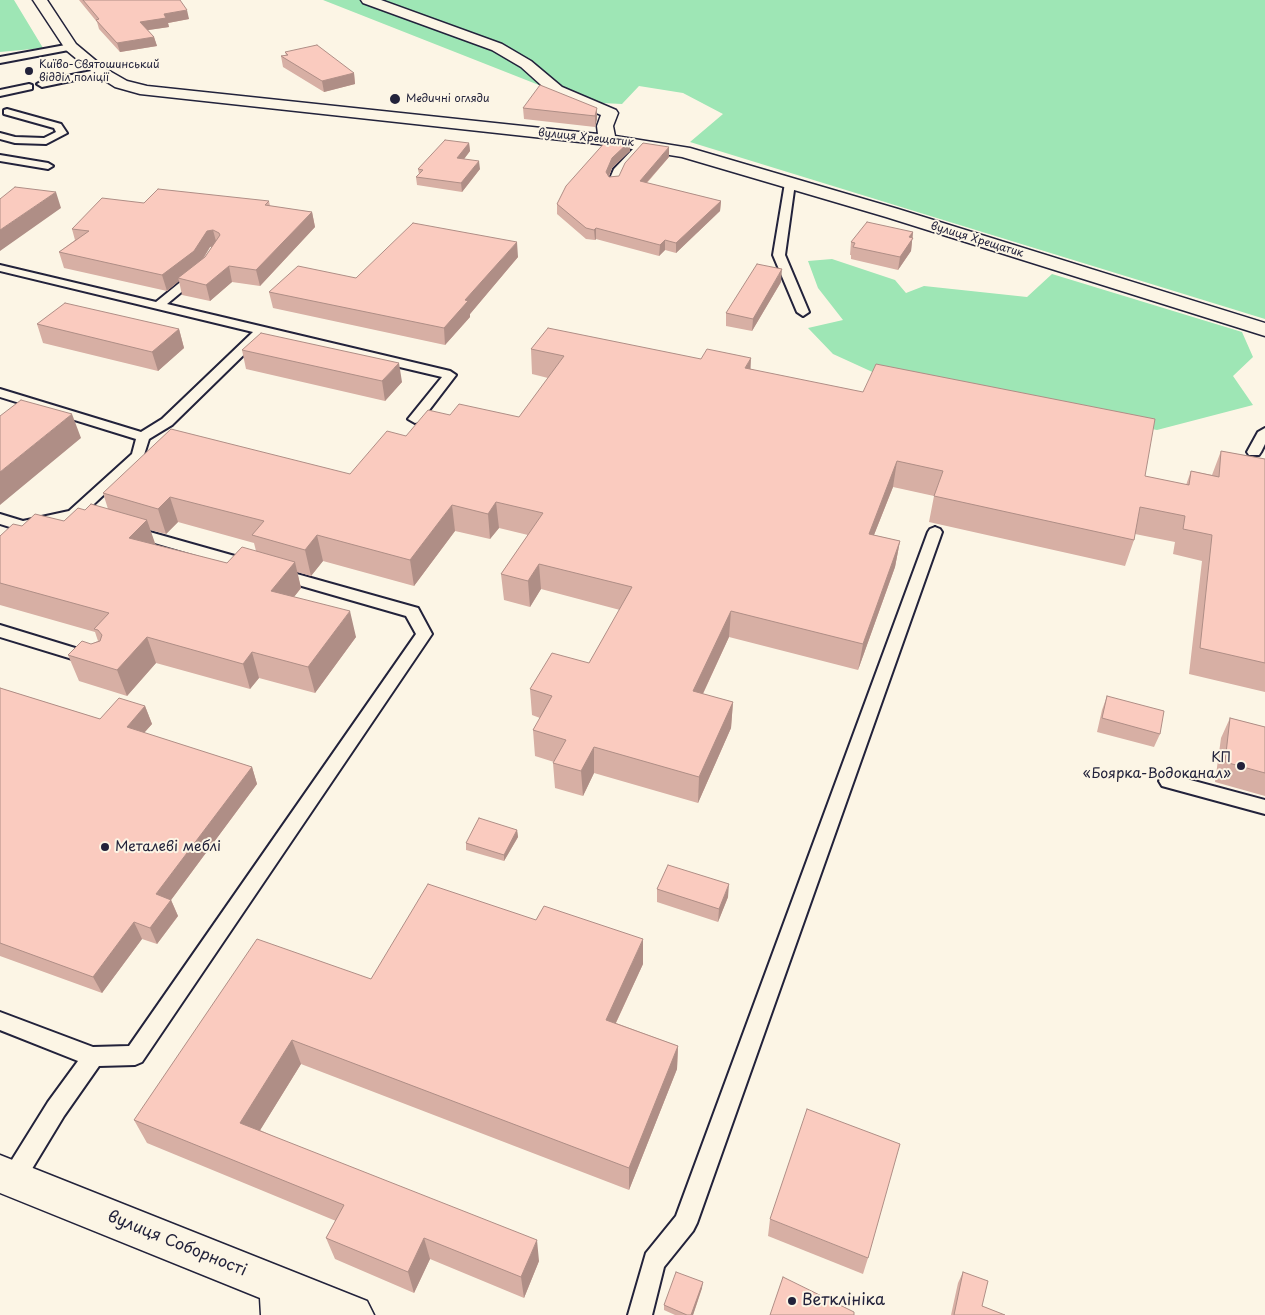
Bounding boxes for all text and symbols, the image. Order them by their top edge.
place label: Київо-Святошинський відділ поліції [39,58,159,84]
marker: Київо-Святошинський відділ поліції [23,65,35,77]
marker: Медичні огляди [388,92,402,106]
place label: Медичні огляди [406,92,490,106]
street label: вулиця Хрещатик [537,126,635,150]
street label: вулиця Хрещатик [929,220,1025,260]
place label: КП «Боярка-Водоканал» [1083,750,1231,782]
marker: КП «Боярка-Водоканал» [1235,760,1247,772]
place label: Металеві меблі [115,839,221,855]
marker: Металеві меблі [99,841,111,853]
street label: вулиця Соборності [105,1207,249,1281]
place label: Ветклініка [802,1291,885,1311]
marker: Ветклініка [786,1295,798,1307]

